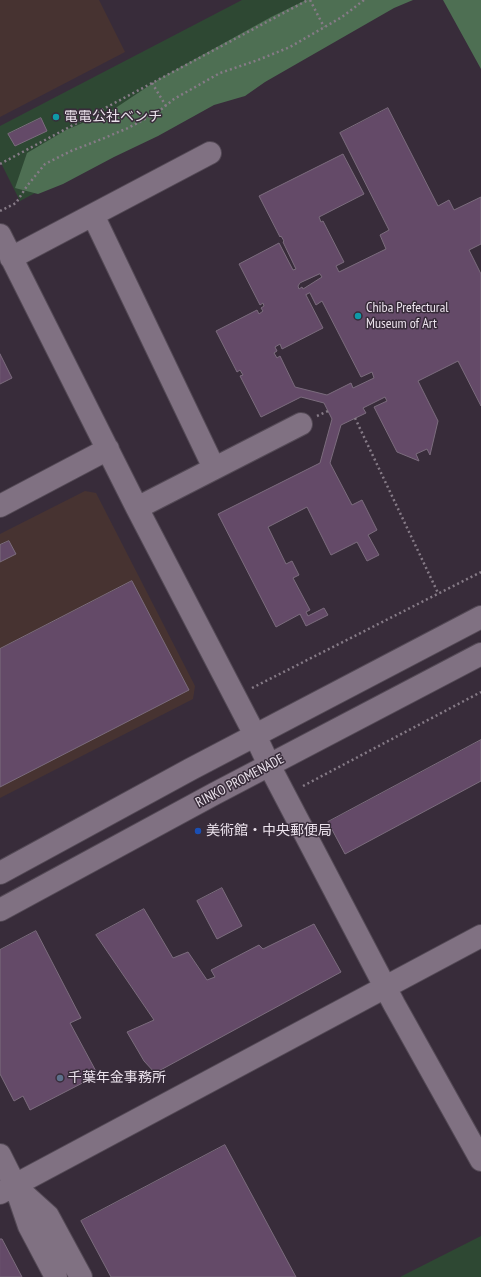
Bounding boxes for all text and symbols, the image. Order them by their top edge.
place label: 電電公社ベンチ [64,109,162,125]
marker: 電電公社ベンチ [51,112,61,122]
place label: Chiba Prefectural Museum of Art [366,300,449,332]
marker: Chiba Prefectural Museum of Art [353,311,363,321]
street label: RINKO PROMENADE [193,751,287,811]
place label: 美術館・中央郵便局 [206,823,332,839]
marker: 美術館・中央郵便局 [193,826,203,836]
place label: 千葉年金事務所 [68,1070,166,1086]
marker: 千葉年金事務所 [55,1073,65,1083]

